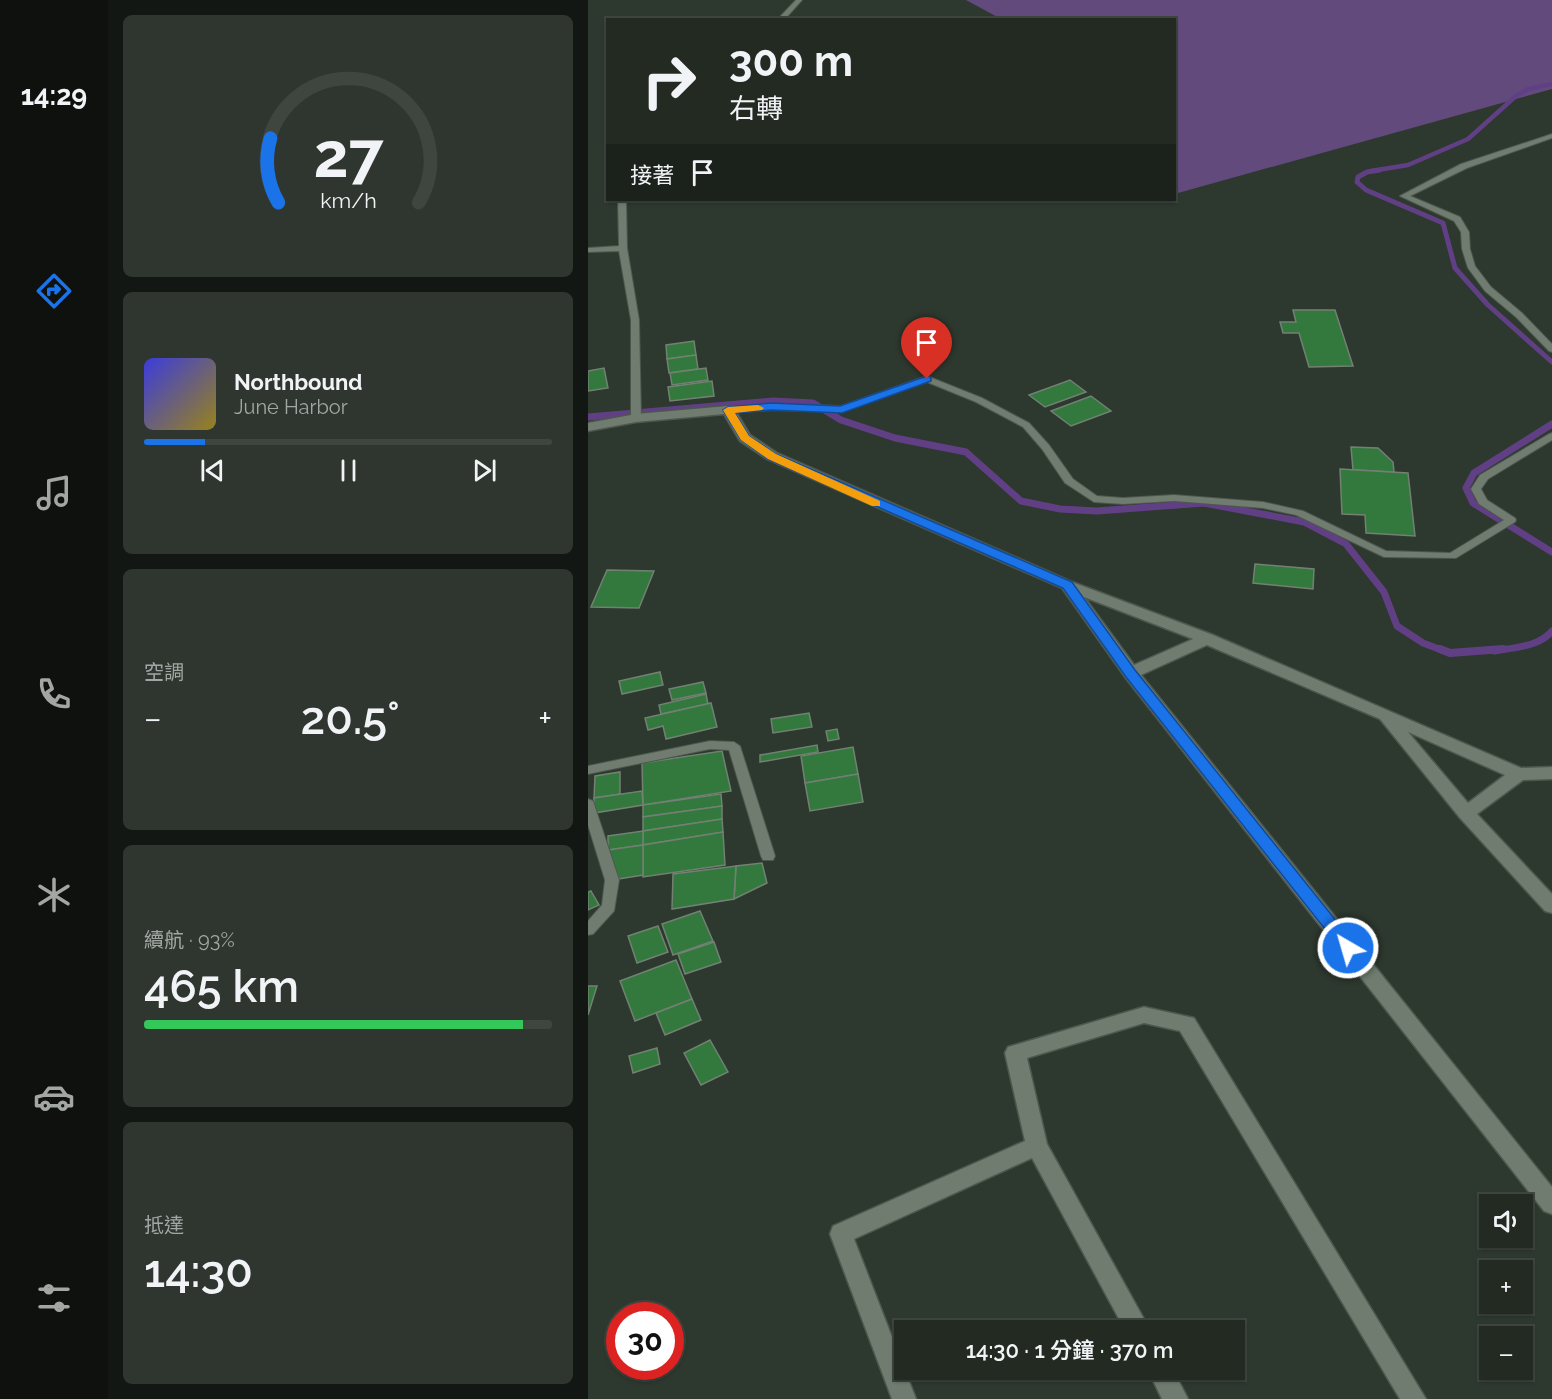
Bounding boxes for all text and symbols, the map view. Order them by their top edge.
text: 300 m [729,37,853,86]
icon: right [630,42,708,120]
text: 14:29 [21,80,87,111]
text: 右轉 [729,93,783,124]
text: 27 [313,118,384,192]
icon: arrive [686,156,719,189]
text: 接著 [630,162,674,188]
text: km/h [320,188,376,213]
icon: directions [33,270,75,312]
pin [901,317,952,379]
icon: arrive [910,326,943,359]
text: Northbound [234,369,363,395]
text: June Harbor [234,395,348,419]
icon: previous [196,454,229,487]
icon: pause [332,454,365,487]
icon: next [468,454,501,487]
icon: music [33,472,75,514]
text: 空調 [144,660,184,684]
icon: phone [33,673,75,715]
text: 20.5° [300,692,400,745]
text: − [144,699,162,738]
text: + [538,699,552,738]
icon: climate [33,874,75,916]
position arrow [1316,916,1380,980]
text: 續航 · 93% [144,928,235,952]
text: 465 km [144,960,299,1013]
icon: car [33,1076,75,1118]
map controls [1479,1194,1533,1380]
button: sound [1479,1194,1533,1248]
text: 抵達 [144,1213,184,1237]
text: 14:30 [144,1245,253,1298]
button: + [1479,1260,1533,1314]
icon: filters [33,1277,75,1319]
speed limit sign: 30 [606,1302,684,1380]
button: − [1479,1326,1533,1380]
text: 14:30 · 1 分鐘 · 370 m [966,1337,1173,1363]

